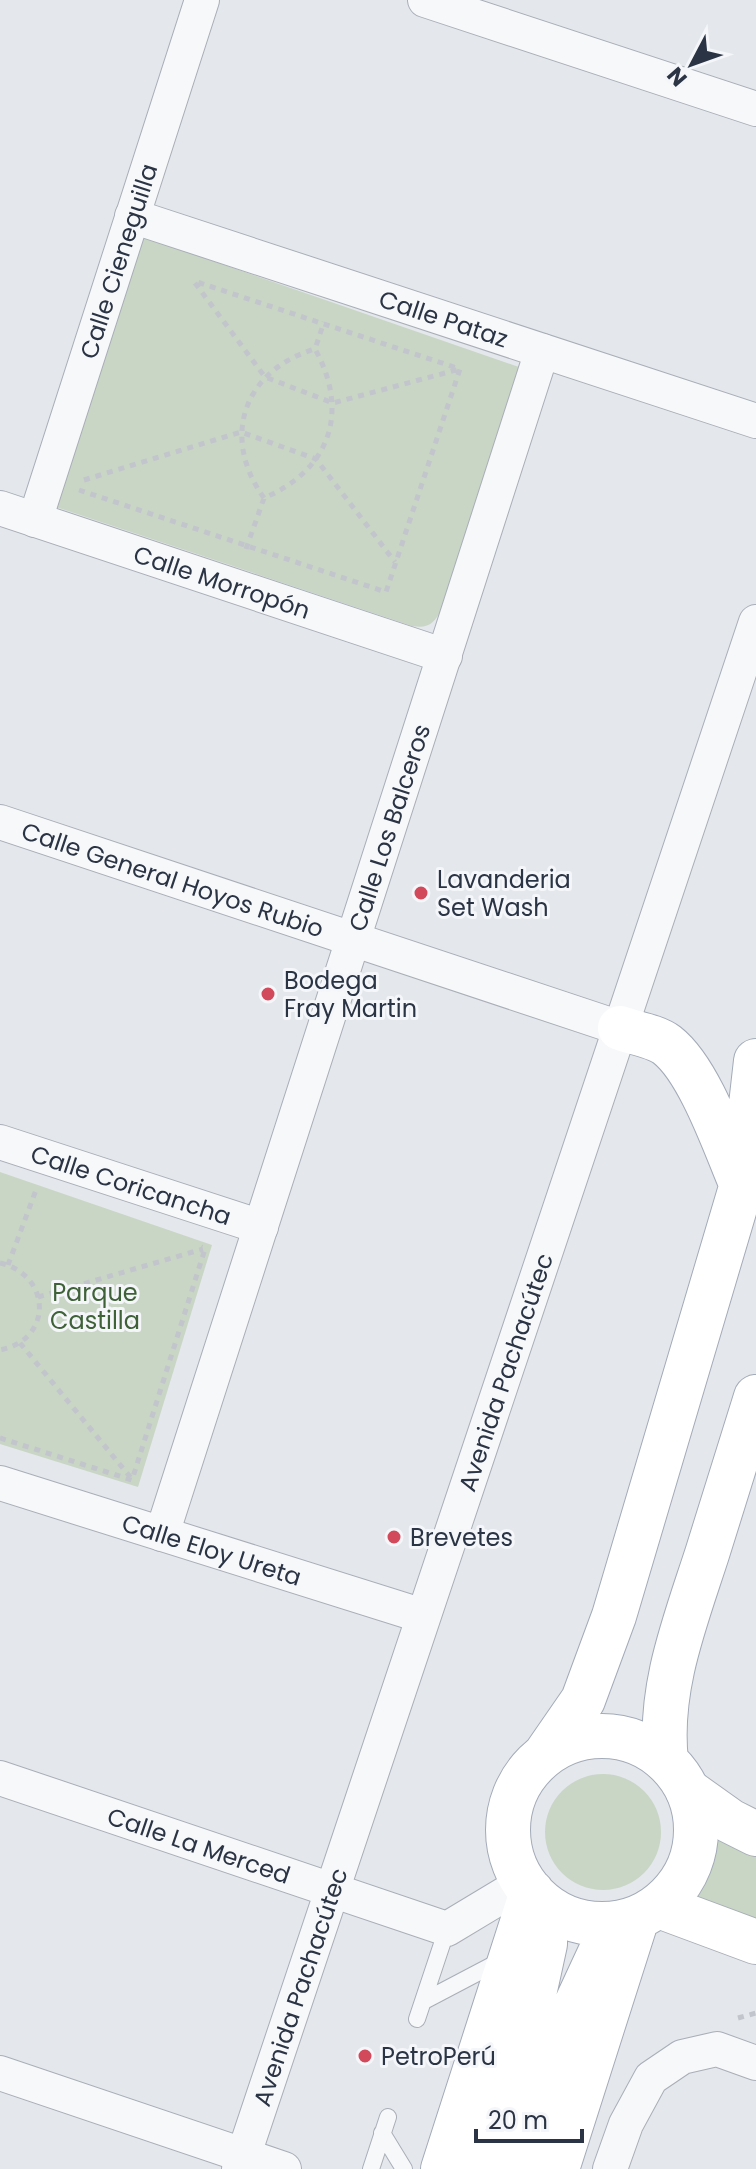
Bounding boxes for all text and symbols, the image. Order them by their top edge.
north arrow [652,24,732,104]
text: N [660,60,694,93]
street label: Calle Cieneguilla [71,159,165,363]
street label: Calle Pataz [375,282,512,355]
street label: Calle Morropón [129,537,315,627]
street label: Calle Los Balceros [340,720,438,935]
street label: Calle General Hoyos Rubio [17,814,328,945]
place label: Lavanderia Set Wash [437,863,571,924]
marker: Lavanderia Set Wash [412,884,430,902]
place label: Bodega Fray Martin [284,964,417,1025]
marker: Bodega Fray Martin [259,985,277,1003]
street label: Calle Coricancha [27,1137,236,1233]
street label: Avenida Pachacútec [450,1249,560,1496]
park label: Parque Castilla [50,1276,140,1337]
street label: Calle Eloy Ureta [118,1506,306,1593]
place label: Brevetes [410,1521,513,1554]
marker: Brevetes [385,1528,403,1546]
street label: Calle La Merced [103,1799,295,1891]
street label: Avenida Pachacútec [245,1863,355,2110]
place label: PetroPerú [381,2040,496,2073]
marker: PetroPerú [356,2047,374,2065]
scale bar [476,2093,582,2143]
text: 20 m [488,2104,548,2137]

